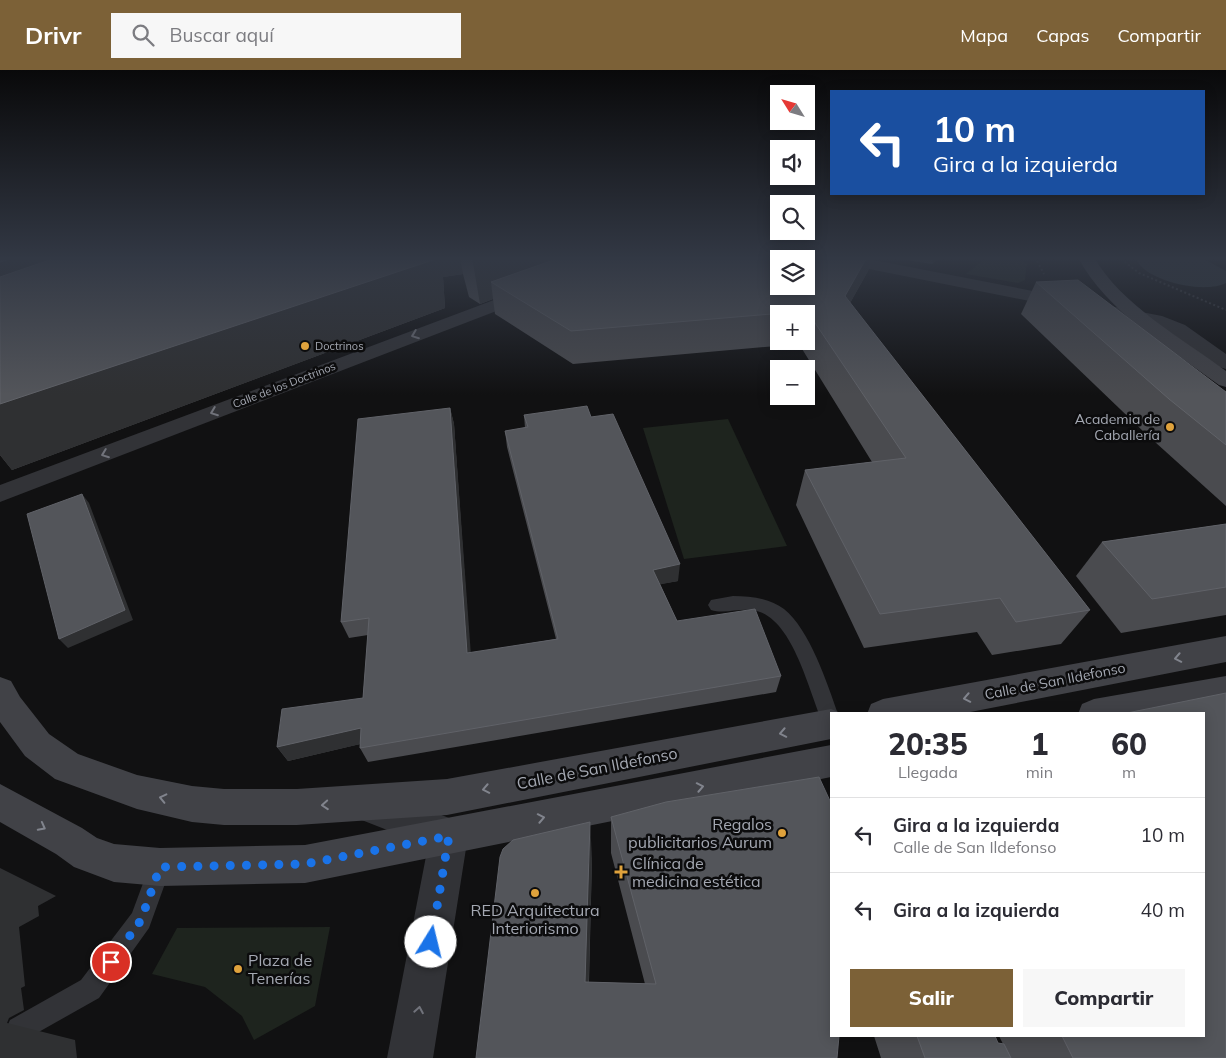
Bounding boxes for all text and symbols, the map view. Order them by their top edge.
search box [111,13,461,58]
text: Drivr [25,20,81,50]
icon: search [129,21,157,49]
text: Buscar aquí [169,23,274,47]
text: Mapa [960,24,1008,47]
text: Capas [1036,24,1090,47]
text: Compartir [1118,24,1201,47]
north arrow [770,85,815,130]
map controls [770,85,815,405]
text: 10 m [933,107,1016,151]
icon: left [850,110,915,175]
button: sound [770,140,815,185]
text: Gira a la izquierda [933,150,1118,178]
button: search [770,195,815,240]
button: layers [770,250,815,295]
button: + [770,305,815,350]
one-way arrow [411,329,420,339]
place label: Doctrinos [315,339,364,353]
marker: Doctrinos [299,340,311,352]
street label: Calle de los Doctrinos [230,359,338,411]
button: − [770,360,815,405]
one-way arrow [210,406,219,416]
place label: Academia de Caballería [1075,410,1160,444]
marker: Academia de Caballería [1164,421,1176,433]
one-way arrow [101,448,110,458]
one-way arrow [1174,652,1182,662]
street label: Calle de San Ildefonso [983,659,1127,703]
one-way arrow [962,692,971,703]
text: 20:35 [888,725,968,763]
text: 1 [1030,725,1048,763]
text: 60 [1111,725,1147,763]
one-way arrow [779,727,788,737]
street label: Calle de San Ildefonso [515,743,679,793]
text: Llegada [898,762,958,782]
text: min [1026,762,1053,782]
text: m [1122,762,1136,782]
one-way arrow [696,782,704,793]
one-way arrow [482,784,491,794]
one-way arrow [158,793,167,804]
one-way arrow [320,799,328,810]
one-way arrow [536,813,545,824]
text: Gira a la izquierda [893,813,1059,837]
place label: Regalos publicitarios Aurum [628,814,772,852]
one-way arrow [37,820,46,830]
icon: left [850,821,878,849]
text: 10 m [1141,823,1185,847]
marker: Regalos publicitarios Aurum [776,827,788,839]
text: Calle de San Ildefonso [893,837,1056,857]
place label: Clínica de medicina estética [632,853,761,891]
marker: Clínica de medicina estética [614,865,628,879]
marker: RED Arquitectura Interiorismo [529,887,541,899]
icon: left [850,896,878,924]
text: Gira a la izquierda [893,898,1059,922]
text: 40 m [1141,898,1185,922]
place label: RED Arquitectura Interiorismo [470,900,600,938]
position arrow [404,915,456,967]
pin [90,941,132,983]
icon: arrive [97,948,125,976]
place label: Plaza de Tenerías [248,950,312,988]
marker: Plaza de Tenerías [232,963,244,975]
button: Salir [850,969,1013,1027]
button: Compartir [1023,969,1185,1027]
one-way arrow [413,1006,423,1014]

